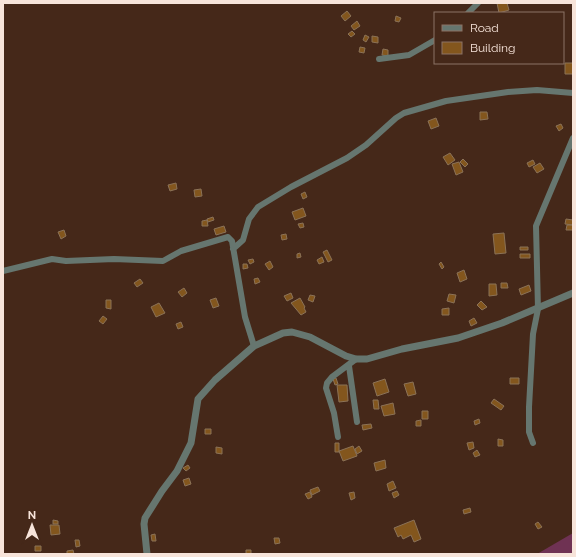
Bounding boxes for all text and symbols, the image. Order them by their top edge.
legend [434,12,564,64]
text: Road [470,21,499,35]
text: Building [470,41,516,55]
north arrow [12,505,52,545]
text: N [28,509,36,522]

